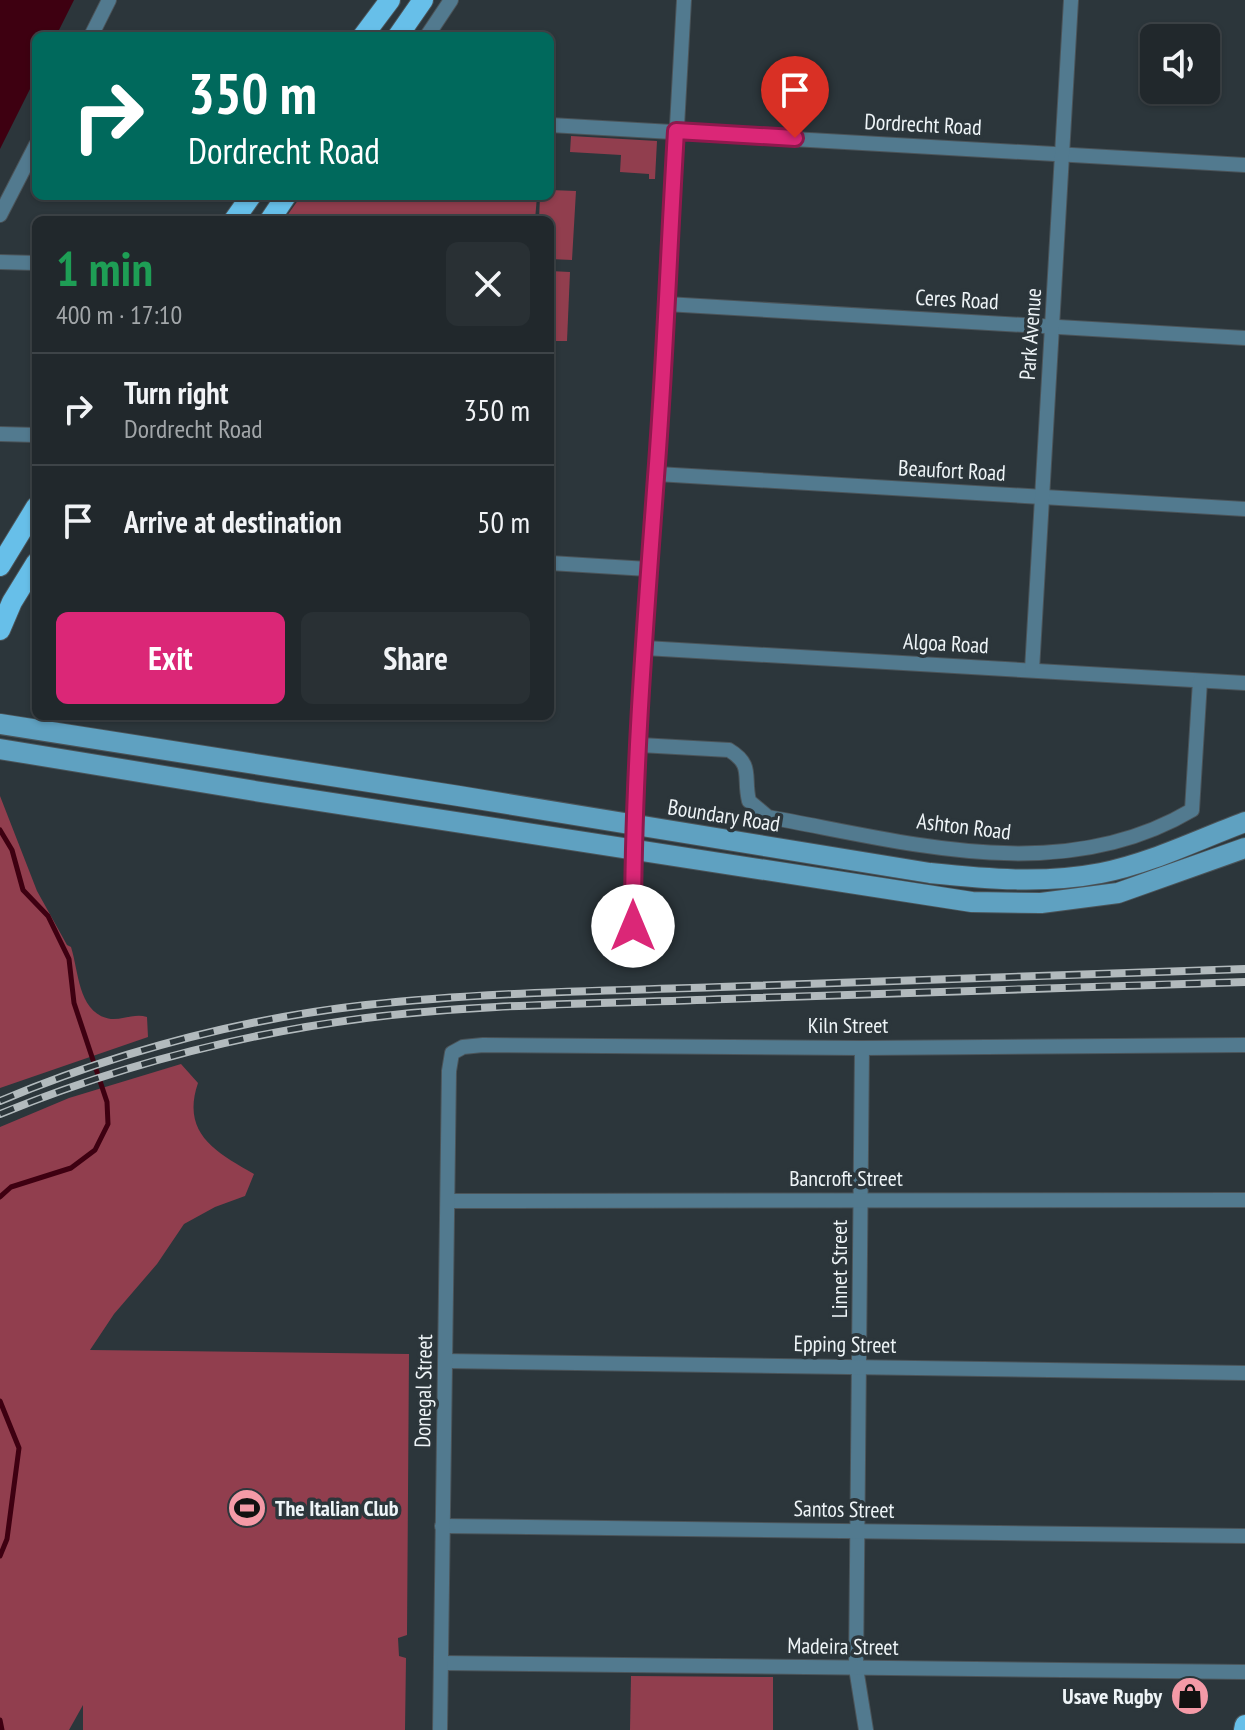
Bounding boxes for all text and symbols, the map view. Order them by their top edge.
map controls [1140,24,1220,104]
button: sound [1140,24,1220,104]
pin [761,56,829,138]
text: 350 m [188,57,317,129]
icon: right [56,64,160,168]
icon: arrive [773,68,817,112]
street label: Dordrecht Road [864,107,982,141]
text: Dordrecht Road [188,127,380,174]
text: 1 min [56,237,153,299]
button: close [446,242,530,326]
street label: Ceres Road [915,283,999,315]
street label: Park Avenue [1013,287,1047,381]
text: 400 m · 17:10 [56,298,182,331]
text: Turn right [124,373,228,412]
icon: right [56,387,100,431]
text: 350 m [464,390,530,429]
text: Dordrecht Road [124,412,263,445]
street label: Beaufort Road [898,453,1006,487]
icon: arrive [56,499,100,543]
text: Arrive at destination [124,502,342,541]
text: 50 m [477,502,530,541]
button: Exit [56,612,285,704]
button: Share [301,612,530,704]
street label: Algoa Road [903,627,989,659]
street label: Boundary Road [666,792,782,838]
street label: Ashton Road [915,806,1013,846]
position arrow [591,884,675,968]
street label: Kiln Street [808,1011,888,1039]
street label: Bancroft Street [789,1164,903,1192]
street label: Linnet Street [825,1220,853,1318]
street label: Epping Street [793,1329,897,1359]
street label: Donegal Street [408,1334,438,1448]
sports icon: The Italian Club [226,1487,268,1529]
place label: The Italian Club [275,1494,399,1522]
street label: Santos Street [793,1494,895,1524]
street label: Madeira Street [787,1631,899,1661]
shop icon: Usave Rugby [1169,1675,1211,1717]
place label: Usave Rugby [1062,1682,1163,1710]

